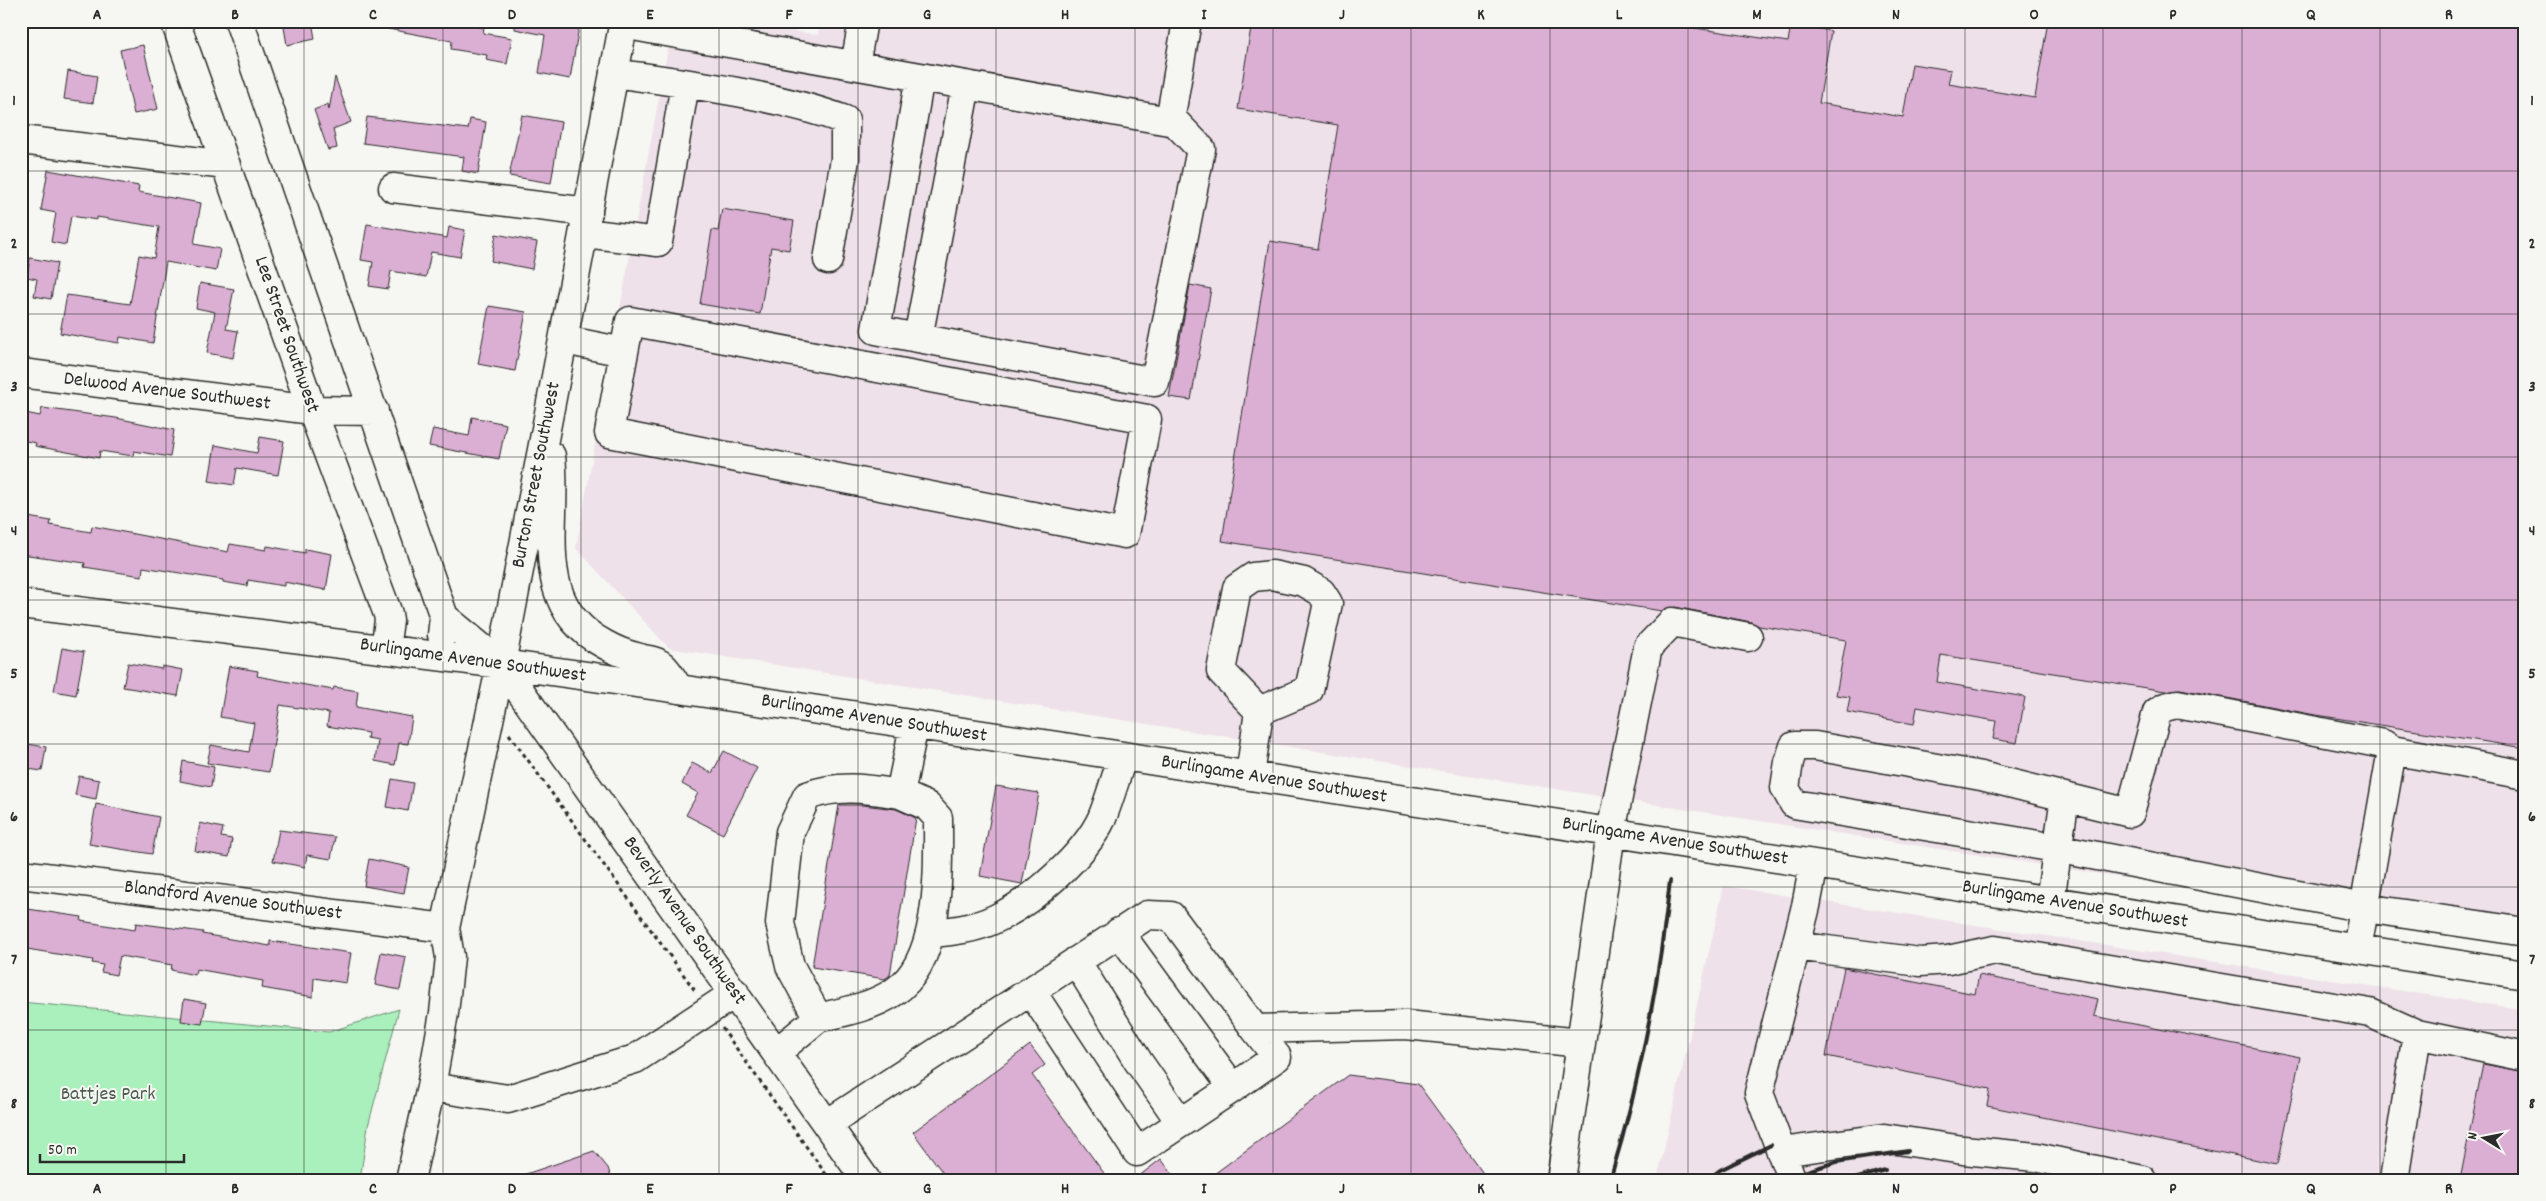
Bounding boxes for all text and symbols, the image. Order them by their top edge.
text: A [93,4,102,27]
text: B [231,4,239,27]
text: C [369,4,377,27]
text: D [508,4,517,27]
text: E [646,4,654,27]
text: F [785,4,793,27]
text: G [923,4,931,27]
text: H [1061,4,1069,27]
text: I [1202,4,1208,27]
text: J [1339,4,1345,27]
text: K [1477,4,1485,27]
text: L [1616,4,1623,27]
text: M [1752,4,1762,27]
text: N [1892,4,1900,27]
text: O [2029,4,2039,27]
text: P [2169,4,2177,27]
text: Q [2306,4,2316,27]
text: R [2445,4,2453,27]
text: 1 [12,90,16,113]
text: 1 [2530,90,2534,113]
text: 2 [11,233,18,256]
text: 2 [2529,233,2536,256]
street label: Lee Street Southwest [246,253,326,417]
street label: Delwood Avenue Southwest [62,365,272,419]
text: 3 [10,376,18,399]
text: 3 [2528,376,2536,399]
street label: Burton Street Southwest [505,379,569,571]
text: 4 [11,520,17,543]
text: 4 [2529,520,2535,543]
street label: Burlingame Avenue Southwest [358,631,588,691]
text: 5 [10,663,18,686]
text: 5 [2528,663,2536,686]
street label: Burlingame Avenue Southwest [759,687,989,751]
street label: Burlingame Avenue Southwest [1159,748,1389,812]
text: 6 [10,806,18,829]
text: 6 [2528,806,2536,829]
street label: Burlingame Avenue Southwest [1560,810,1790,874]
street label: Beverly Avenue Southwest [615,831,753,1011]
street label: Burlingame Avenue Southwest [1960,873,2190,937]
street label: Blandford Avenue Southwest [122,874,344,928]
text: 7 [11,949,17,972]
text: 7 [2529,949,2535,972]
park label: Battjes Park [61,1081,155,1109]
text: 8 [11,1093,18,1116]
text: 8 [2529,1093,2536,1116]
north arrow [2458,1114,2508,1164]
scale bar [40,1131,184,1163]
text: N [2463,1131,2484,1141]
text: 50 m [48,1140,77,1162]
text: A [93,1178,102,1201]
text: B [231,1178,239,1201]
text: C [369,1178,377,1201]
text: D [508,1178,517,1201]
text: E [646,1178,654,1201]
text: F [785,1178,793,1201]
text: G [923,1178,931,1201]
text: H [1061,1178,1069,1201]
text: I [1202,1178,1208,1201]
text: J [1339,1178,1345,1201]
text: K [1477,1178,1485,1201]
text: L [1616,1178,1623,1201]
text: M [1752,1178,1762,1201]
text: N [1892,1178,1900,1201]
text: O [2029,1178,2039,1201]
text: P [2169,1178,2177,1201]
text: Q [2306,1178,2316,1201]
text: R [2445,1178,2453,1201]

